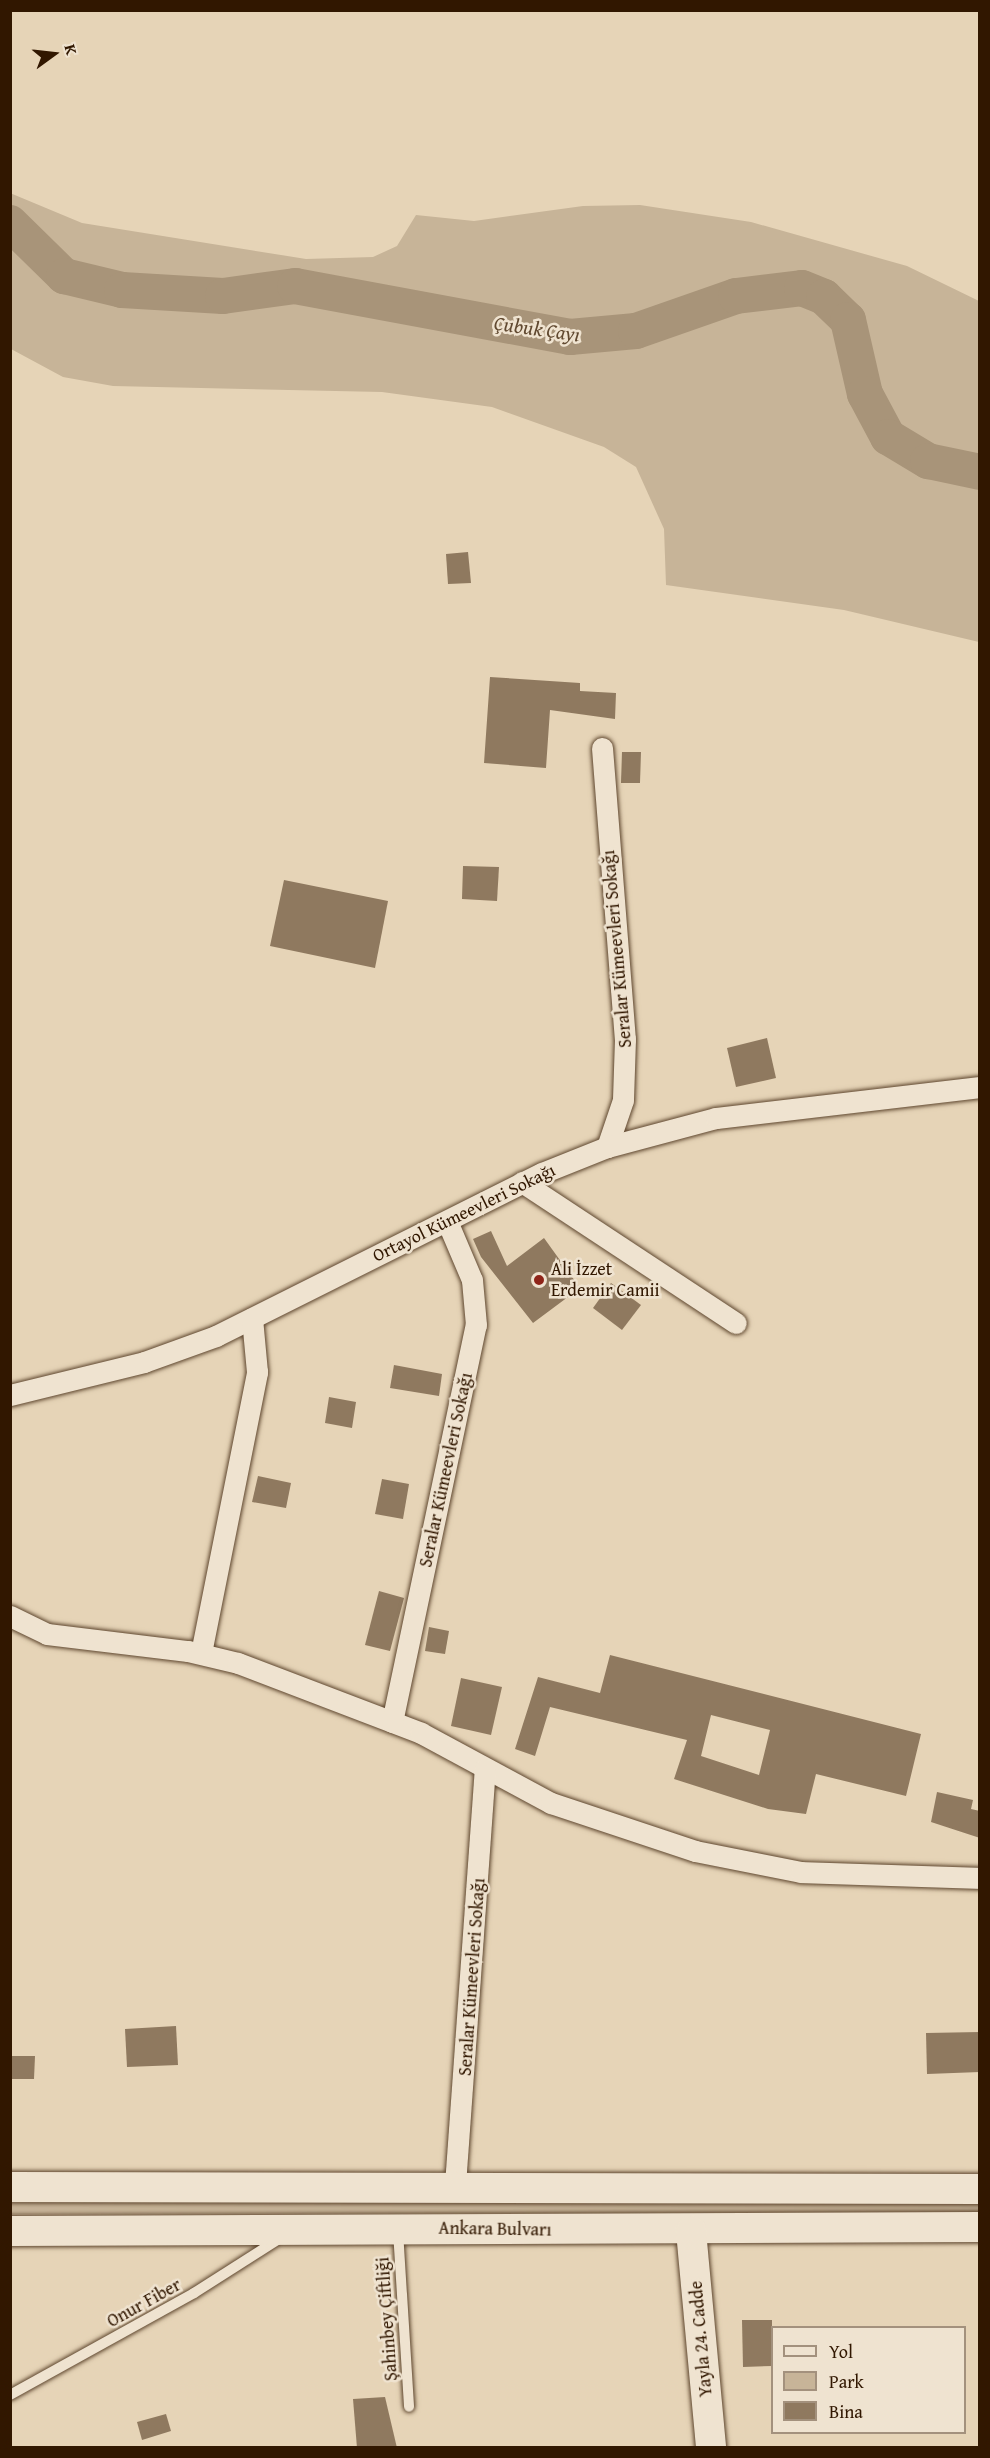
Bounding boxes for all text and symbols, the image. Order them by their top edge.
north arrow [24,24,84,84]
text: K [58,41,84,57]
water label: Çubuk Çayı [493,310,581,346]
street label: Seralar Kümeevleri Sokağı [598,849,636,1049]
street label: Ortayol Kümeevleri Sokağı [369,1159,559,1267]
place label: Ali İzzet Erdemir Camii [551,1259,660,1302]
marker: Ali İzzet Erdemir Camii [532,1273,546,1287]
street label: Seralar Kümeevleri Sokağı [415,1371,477,1569]
street label: Seralar Kümeevleri Sokağı [454,1877,490,2077]
street label: Ankara Bulvarı [438,2217,552,2241]
street label: Şahinbey Çiftliği [372,2256,402,2382]
street label: Onur Fiber [103,2274,185,2332]
street label: Yayla 24. Cadde [685,2280,717,2398]
legend [771,2326,966,2434]
text: Yol [829,2338,853,2365]
text: Park [829,2368,864,2395]
text: Bina [829,2398,863,2425]

